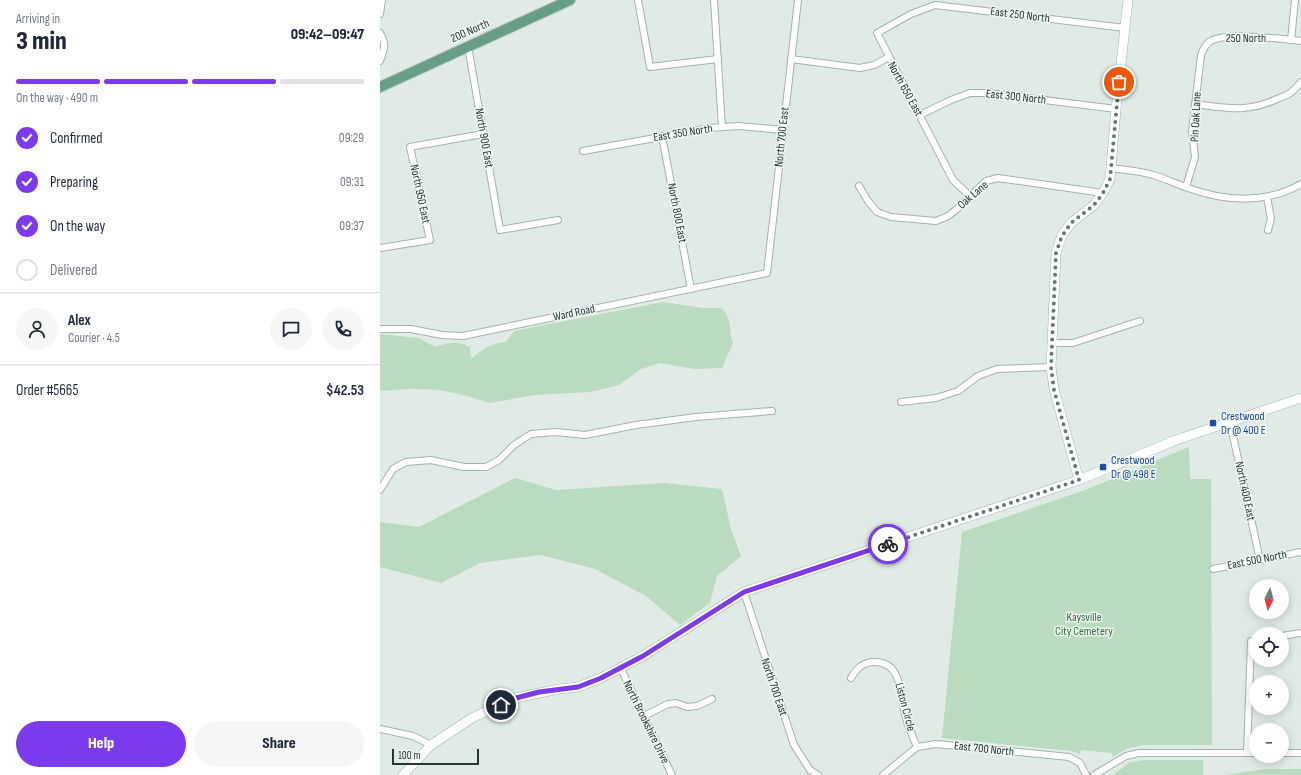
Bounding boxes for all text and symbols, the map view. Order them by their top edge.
street label: East 250 North [989,4,1051,26]
text: Arriving in [16,11,60,27]
street label: 200 North [448,16,492,46]
text: 09:42–09:47 [291,25,364,44]
text: 3 min [16,26,67,57]
street label: 250 North [1226,31,1266,46]
street label: North 650 East [884,59,926,119]
pin [1102,65,1136,99]
icon: bag [1108,71,1130,93]
street label: East 300 North [985,86,1047,108]
text: On the way · 490 m [16,90,98,106]
street label: Pin Oak Lane [1187,91,1205,142]
street label: North 700 East [771,106,793,168]
street label: North 900 East [471,107,497,170]
street label: East 350 North [652,121,714,145]
icon: check [16,127,38,149]
text: Confirmed [50,129,103,148]
text: 09:29 [339,130,364,146]
street label: North 950 East [406,163,434,225]
icon: check [16,171,38,193]
text: Preparing [50,173,98,192]
text: 09:31 [340,174,364,190]
street label: Oak Lane [955,177,992,212]
street label: North 800 East [664,182,690,245]
icon: check [16,215,38,237]
text: On the way [50,217,105,236]
text: 09:37 [339,218,364,234]
text: Delivered [50,261,97,280]
street label: Ward Road [552,301,596,325]
button: person [16,308,58,350]
button: chat [270,308,312,350]
button: phone [322,308,364,350]
text: Alex [68,311,91,330]
text: Courier · 4.5 [68,330,120,346]
text: Order #5665 [16,381,78,400]
text: $42.53 [326,381,364,400]
place label: Crestwood Dr @ 400 E [1221,409,1266,438]
marker: Crestwood Dr @ 400 E [1208,418,1218,428]
place label: Crestwood Dr @ 498 E [1111,453,1156,482]
street label: North 400 East [1231,460,1259,522]
marker: Crestwood Dr @ 498 E [1098,462,1108,472]
courier [868,524,908,564]
icon: bike [877,533,899,555]
street label: East 500 North [1226,547,1288,573]
north arrow [1249,579,1289,619]
map controls [1249,579,1289,763]
park label: Kaysville City Cemetery [1055,610,1113,639]
button: locate [1249,627,1289,667]
street label: North 700 East [757,656,791,718]
button: + [1249,675,1289,715]
street label: North Brookshire Drive [619,678,673,766]
street label: Liston Circle [891,681,919,733]
pin [484,688,518,722]
icon: home [490,694,512,716]
button: Help [16,721,186,767]
button: Share [194,721,364,767]
button: − [1249,723,1289,763]
street label: East 700 North [953,738,1015,760]
scale bar [392,747,479,766]
text: 100 m [398,749,420,762]

